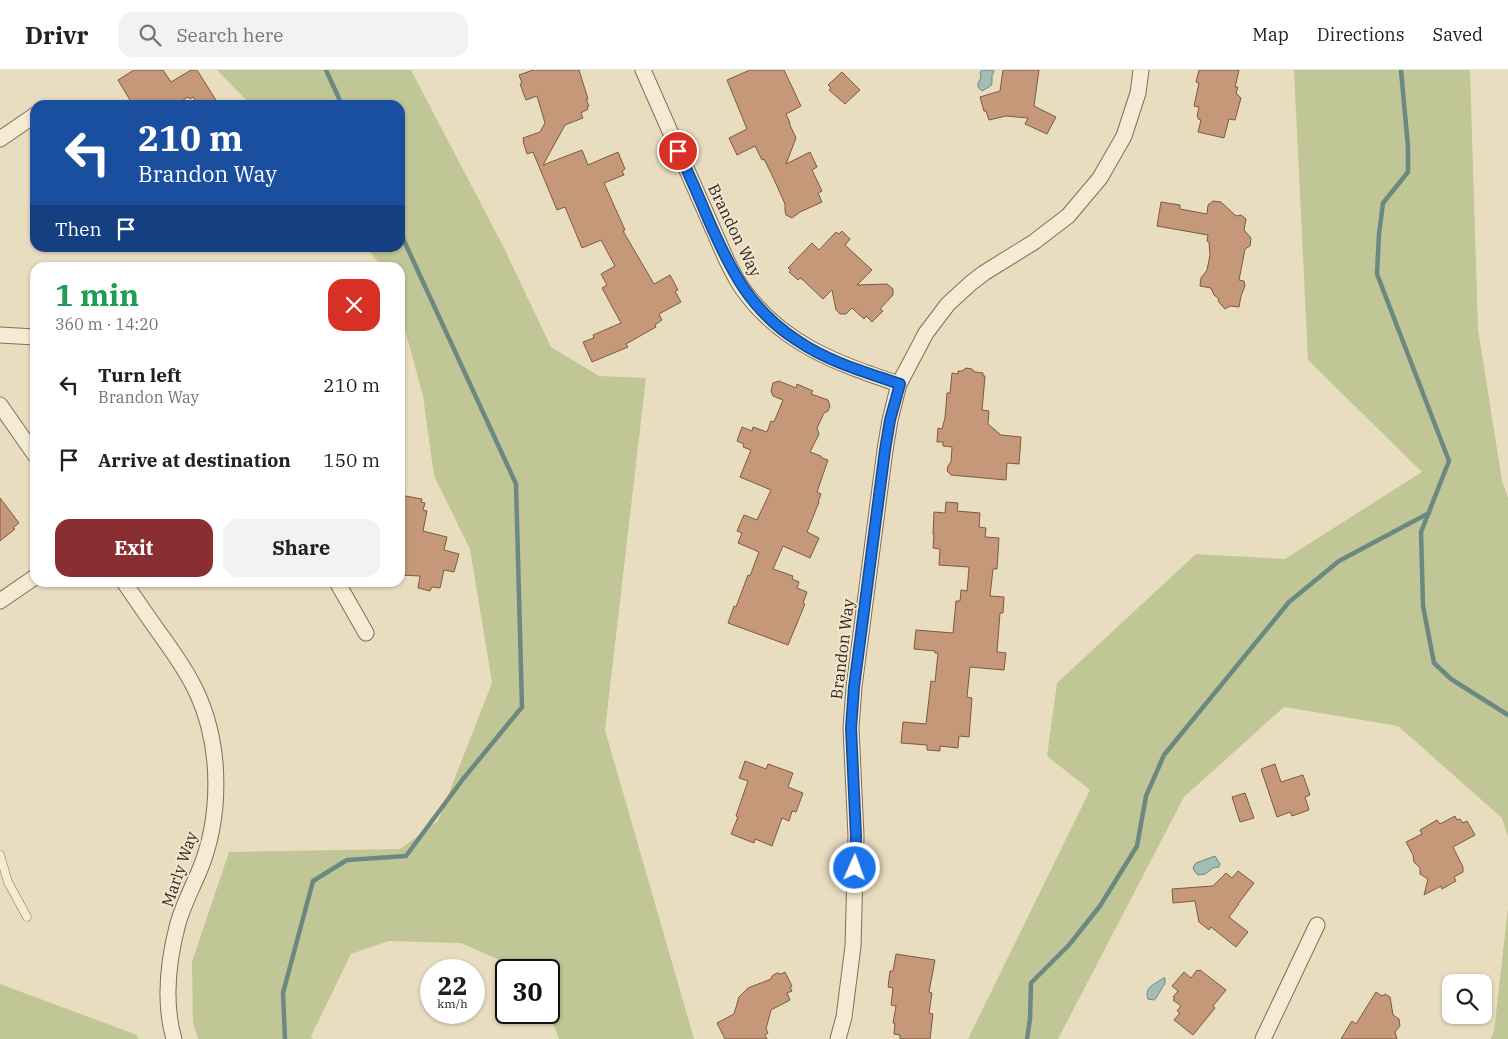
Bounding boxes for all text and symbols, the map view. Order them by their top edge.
search box [118,12,468,57]
text: Drivr [25,19,88,51]
icon: search [136,21,164,49]
text: Search here [176,23,283,47]
text: Map [1252,23,1289,46]
text: Directions [1317,23,1405,46]
text: Saved [1433,23,1483,46]
text: 210 m [138,115,243,161]
icon: left [55,120,120,185]
pin [657,130,699,172]
icon: arrive [664,137,692,165]
text: Brandon Way [138,159,277,188]
street label: Brandon Way [704,180,766,280]
icon: arrive [112,215,140,243]
text: Then [55,217,102,241]
text: 1 min [55,275,139,314]
button: close [328,279,380,331]
text: 360 m · 14:20 [55,314,158,334]
text: Turn left [98,363,181,387]
icon: left [55,371,83,399]
text: 210 m [323,373,380,397]
text: Brandon Way [98,387,199,407]
icon: arrive [55,446,83,474]
text: Arrive at destination [98,448,291,472]
text: 150 m [323,448,380,472]
button: Exit [55,519,213,577]
button: Share [223,519,380,577]
street label: Brandon Way [826,597,858,700]
street label: Marly Way [157,828,201,909]
position arrow [828,841,880,893]
speed limit sign: 30 [495,959,560,1024]
text: 22 [437,969,468,1002]
map controls [1442,974,1492,1024]
button: search [1442,974,1492,1024]
text: km/h [437,996,468,1011]

